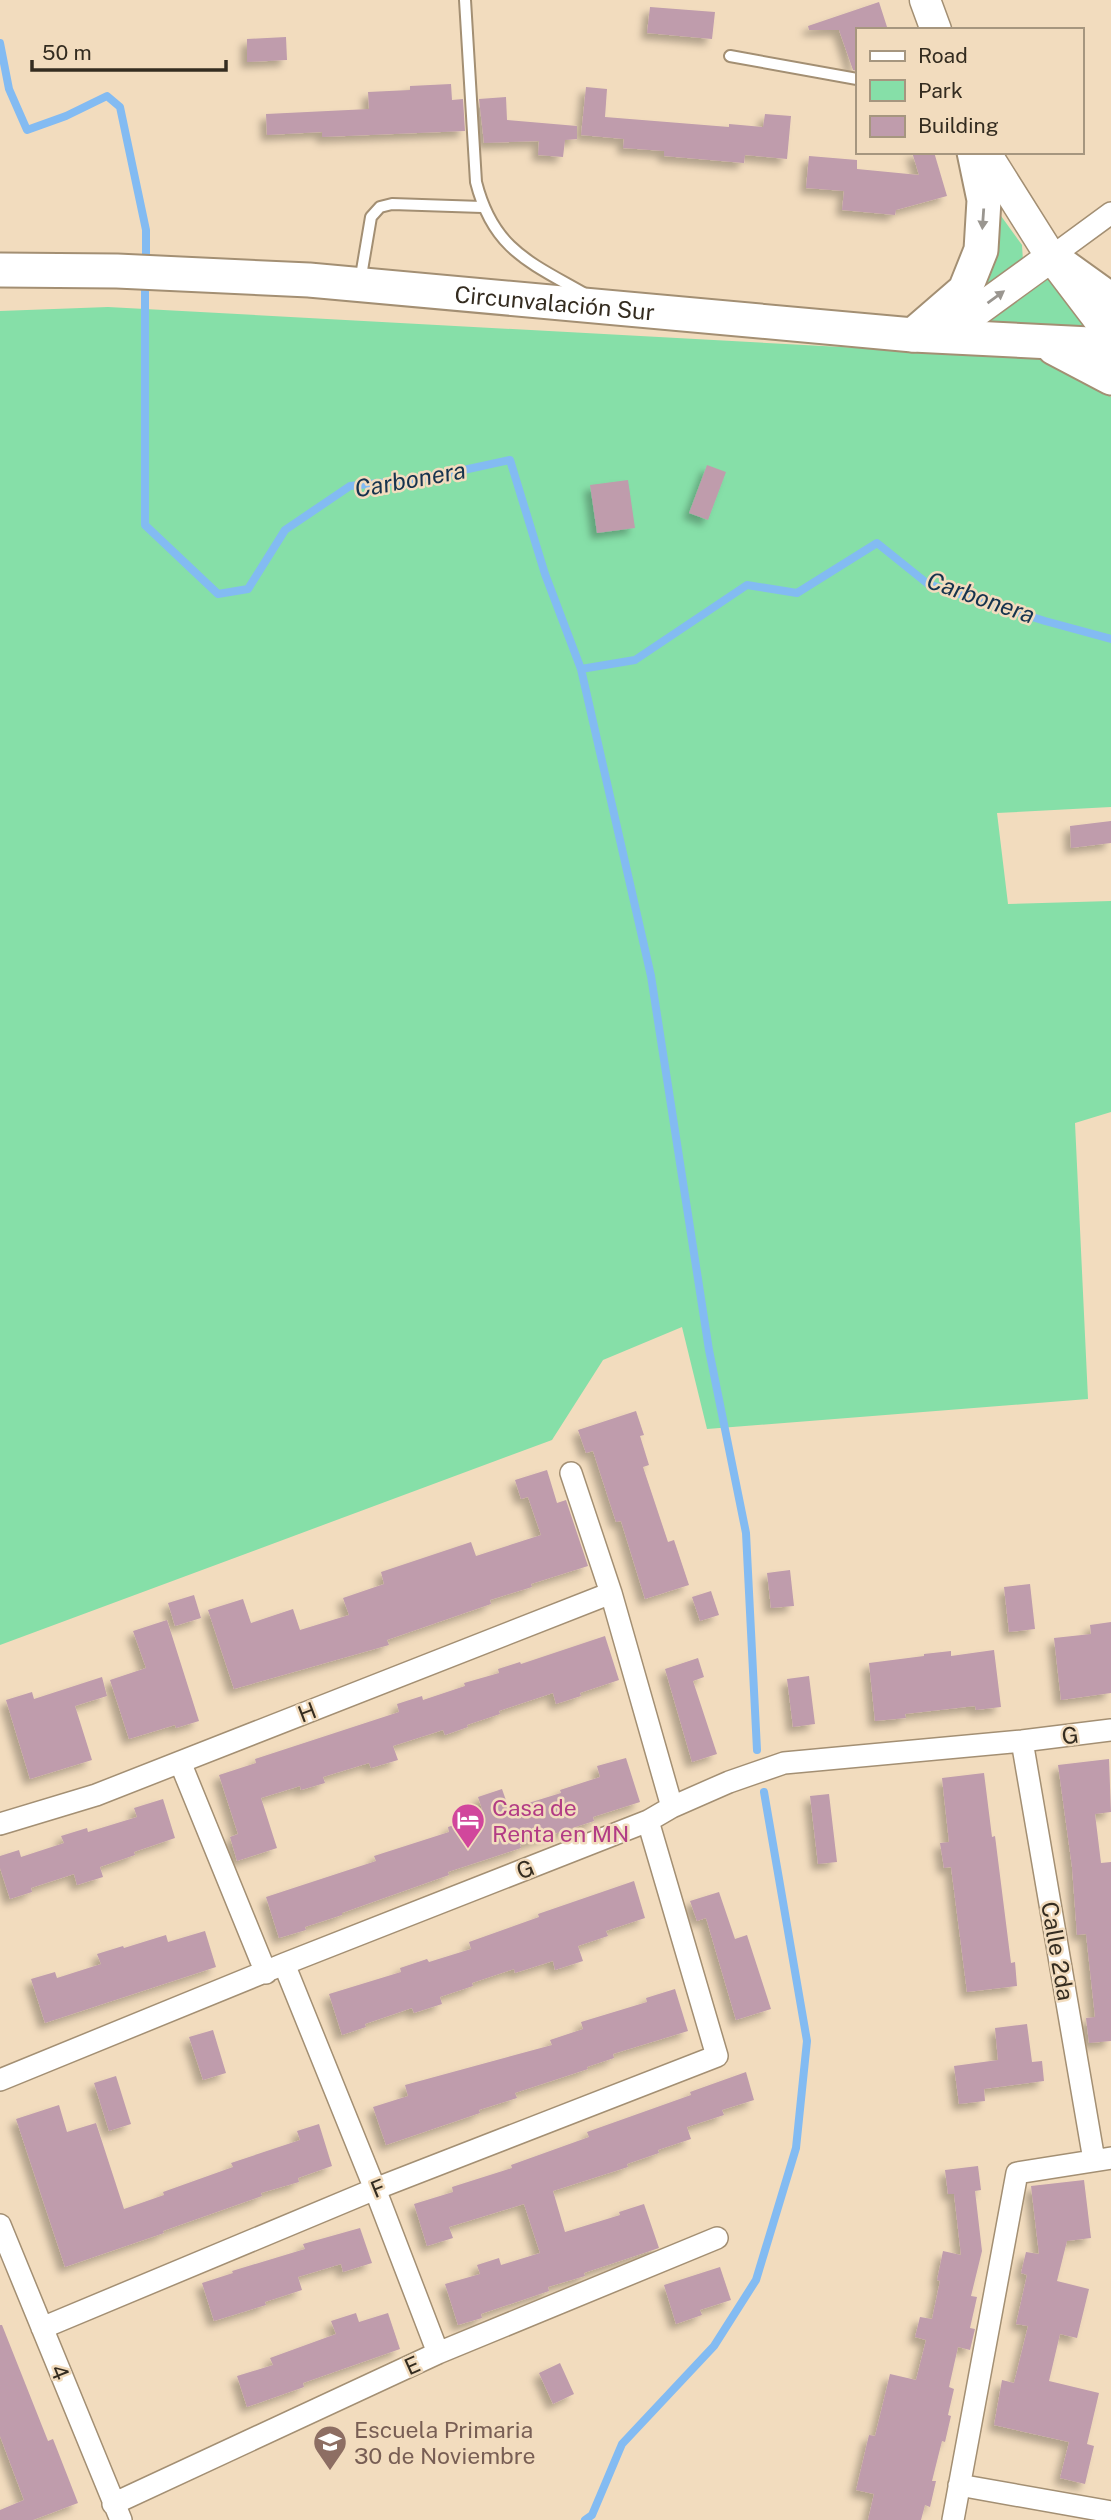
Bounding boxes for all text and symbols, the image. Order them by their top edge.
scale bar [32,28,226,72]
legend [856,28,1083,154]
text: 50 m [42,40,92,65]
text: Road [918,43,968,68]
text: Park [918,78,963,103]
text: Building [918,113,999,138]
one-way arrow [977,209,988,231]
street label: Circunvalación Sur [453,280,656,325]
one-way arrow [987,290,1005,304]
water label: Carbonera [352,455,468,503]
water label: Carbonera [923,565,1039,629]
street label: H [294,1696,320,1728]
street label: G [1060,1721,1080,1749]
place label: Casa de Renta en MN [492,1794,629,1847]
hotel icon: Casa de Renta en MN [449,1801,487,1850]
street label: G [512,1853,538,1885]
street label: Calle 2da [1036,1899,1080,2003]
street label: F [367,2173,389,2203]
street label: E [400,2350,424,2380]
street label: 4 [45,2360,75,2384]
place label: Escuela Primaria 30 de Noviembre [354,2416,536,2469]
school or university icon: Escuela Primaria 30 de Noviembre [311,2423,349,2472]

